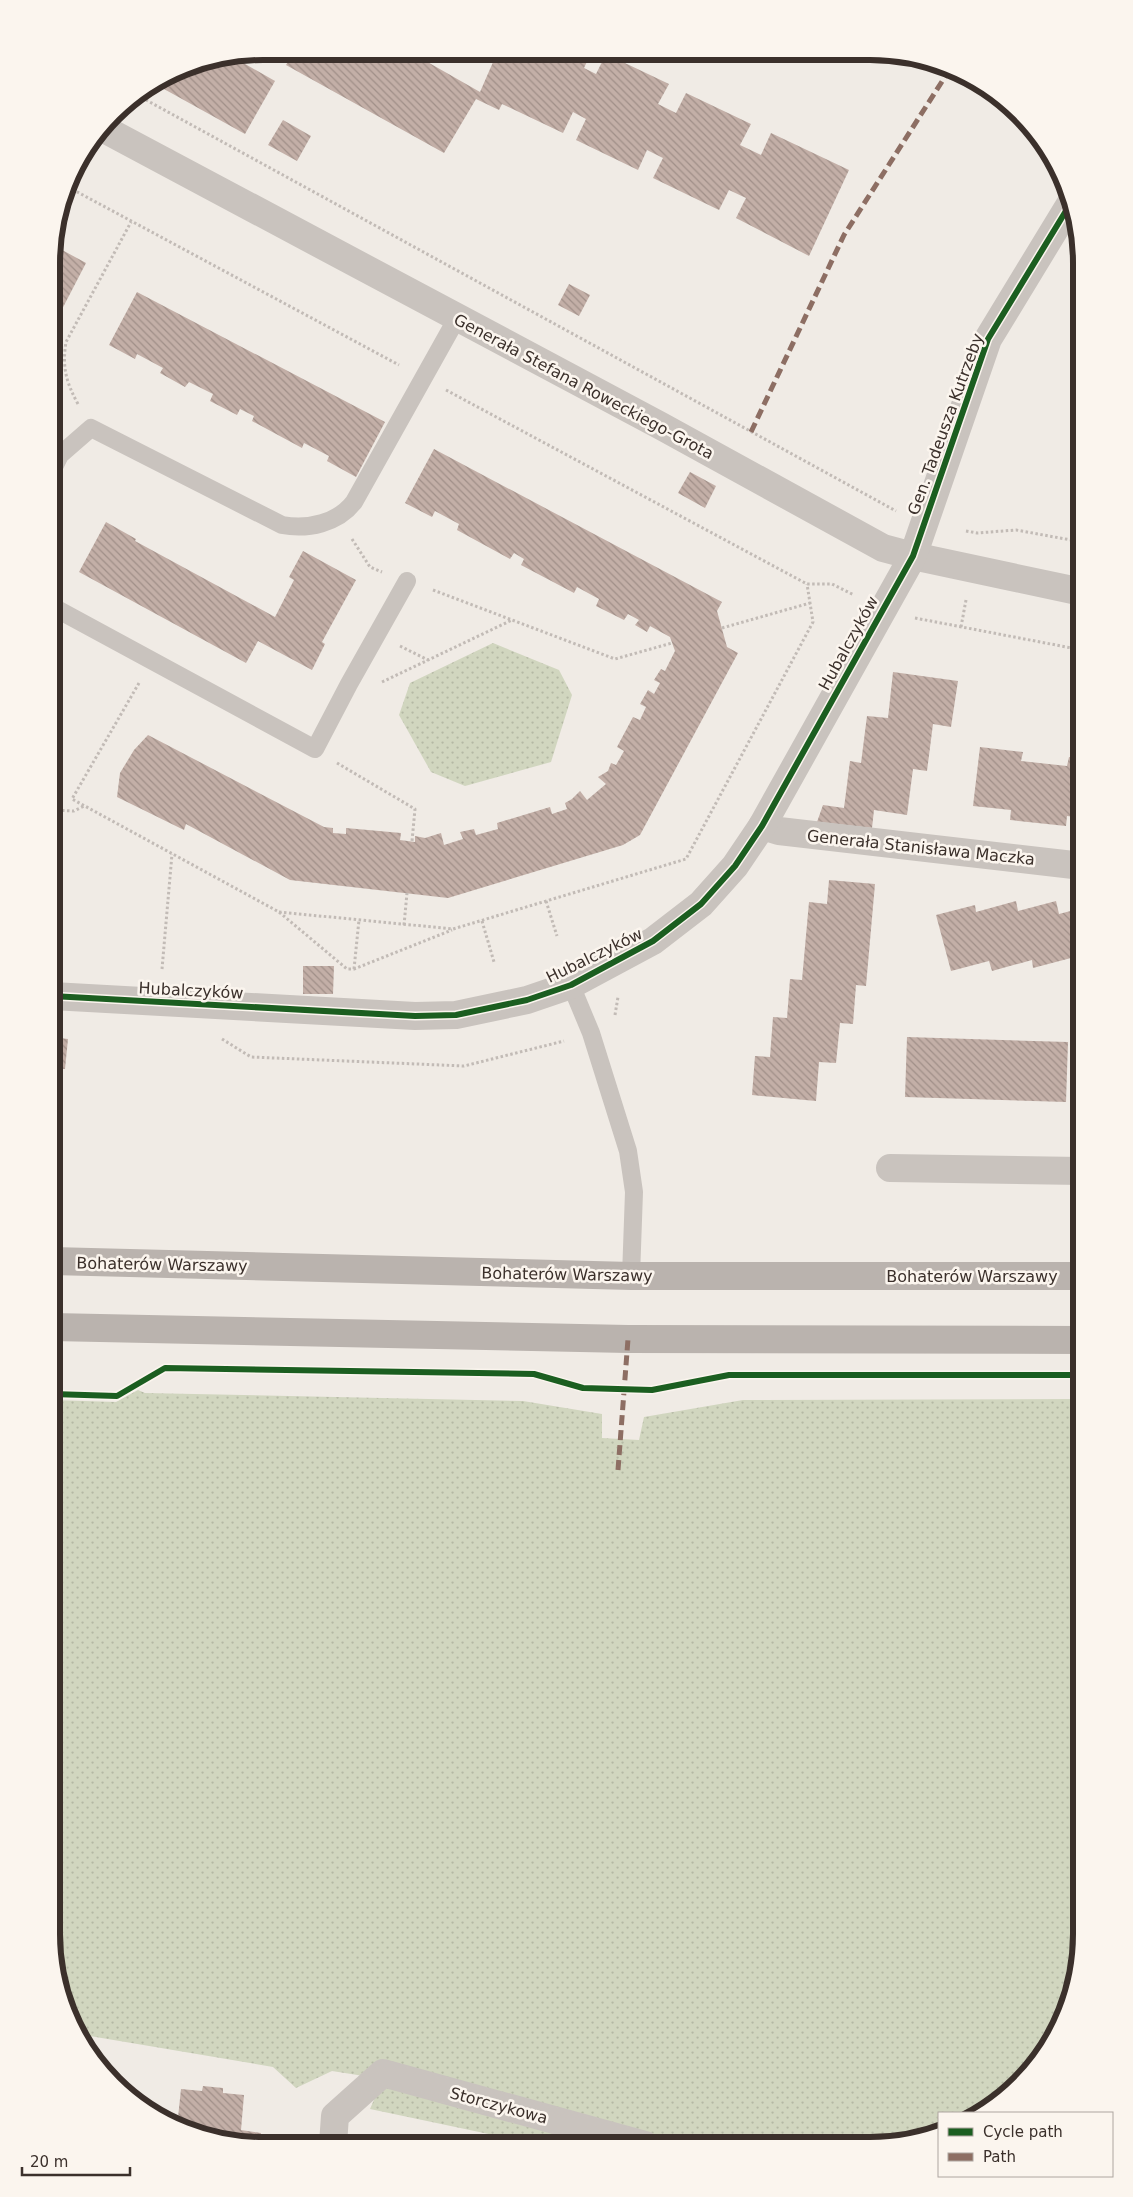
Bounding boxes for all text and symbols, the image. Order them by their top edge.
street label: Generała Stefana Roweckiego-Grota [451,310,717,463]
street label: Gen. Tadeusza Kutrzeby [904,331,987,518]
street label: Hubalczyków [815,593,882,694]
street label: Generała Stanisława Maczka [806,826,1036,869]
street label: Hubalczyków [543,924,645,987]
street label: Hubalczyków [138,978,244,1003]
street label: Bohaterów Warszawy [76,1254,248,1275]
street label: Bohaterów Warszawy [481,1264,653,1285]
street label: Bohaterów Warszawy [886,1267,1058,1286]
street label: Storczykowa [448,2083,550,2128]
legend [938,2112,1113,2177]
text: Cycle path [983,2123,1063,2141]
scale bar [22,2144,130,2176]
text: Path [983,2148,1016,2166]
text: 20 m [30,2153,68,2171]

